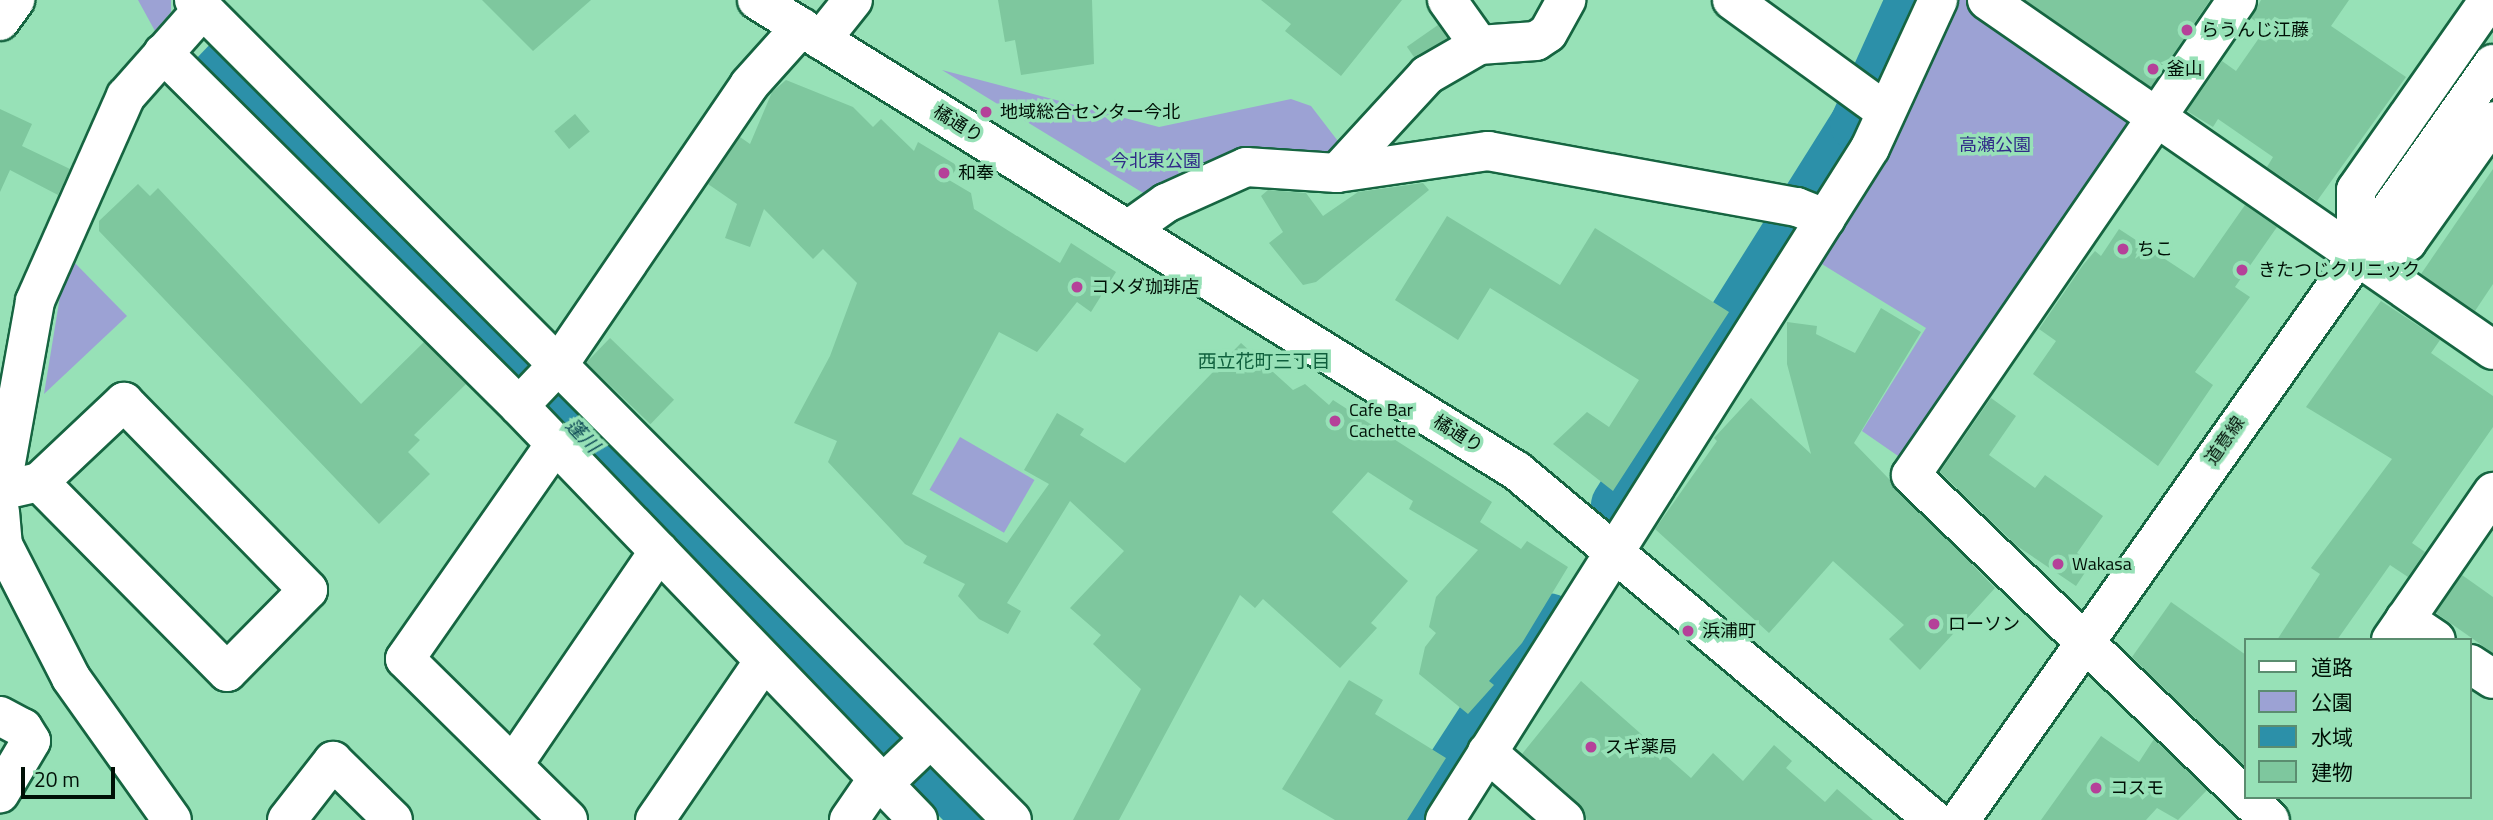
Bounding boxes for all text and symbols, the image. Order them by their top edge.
place label: らうんじ江藤 [2201,19,2309,41]
marker: らうんじ江藤 [2179,22,2195,38]
place label: 釜山 [2167,58,2203,80]
marker: 釜山 [2145,61,2161,77]
street label: 橘通り [929,101,987,147]
place label: 地域総合センター今北 [1000,101,1180,123]
marker: 地域総合センター今北 [978,104,994,120]
park label: 高瀬公園 [1959,134,2031,156]
park label: 今北東公園 [1111,150,1201,172]
place label: 和奉 [958,162,994,184]
marker: 和奉 [936,165,952,181]
place label: ちこ [2137,238,2173,260]
marker: ちこ [2115,241,2131,257]
place label: きたつじクリニック [2258,259,2420,281]
marker: きたつじクリニック [2232,260,2252,280]
place label: コメダ珈琲店 [1091,276,1199,298]
marker: コメダ珈琲店 [1069,279,1085,295]
district label: 西立花町三丁目 [1198,350,1330,372]
place label: Cafe Bar Cachette [1349,400,1416,442]
street label: 橘通り [1429,411,1487,457]
water label: 蓬川 [562,413,604,457]
marker: Cafe Bar Cachette [1327,413,1343,429]
street label: 道意線 [2201,413,2249,469]
place label: Wakasa [2072,553,2132,575]
marker: Wakasa [2050,556,2066,572]
place label: ローソン [1948,613,2020,635]
marker: ローソン [1926,616,1942,632]
place label: 浜浦町 [1702,620,1756,642]
marker: 浜浦町 [1680,623,1696,639]
legend [2244,638,2472,799]
text: 道路 [2311,651,2353,683]
text: 公園 [2311,686,2353,718]
text: 水域 [2311,721,2353,753]
place label: スギ薬局 [1605,736,1677,758]
marker: スギ薬局 [1583,739,1599,755]
scale bar [24,754,119,798]
text: 建物 [2311,756,2353,788]
text: 20 m [34,763,80,795]
place label: コスモ [2110,777,2164,799]
marker: コスモ [2088,780,2104,796]

